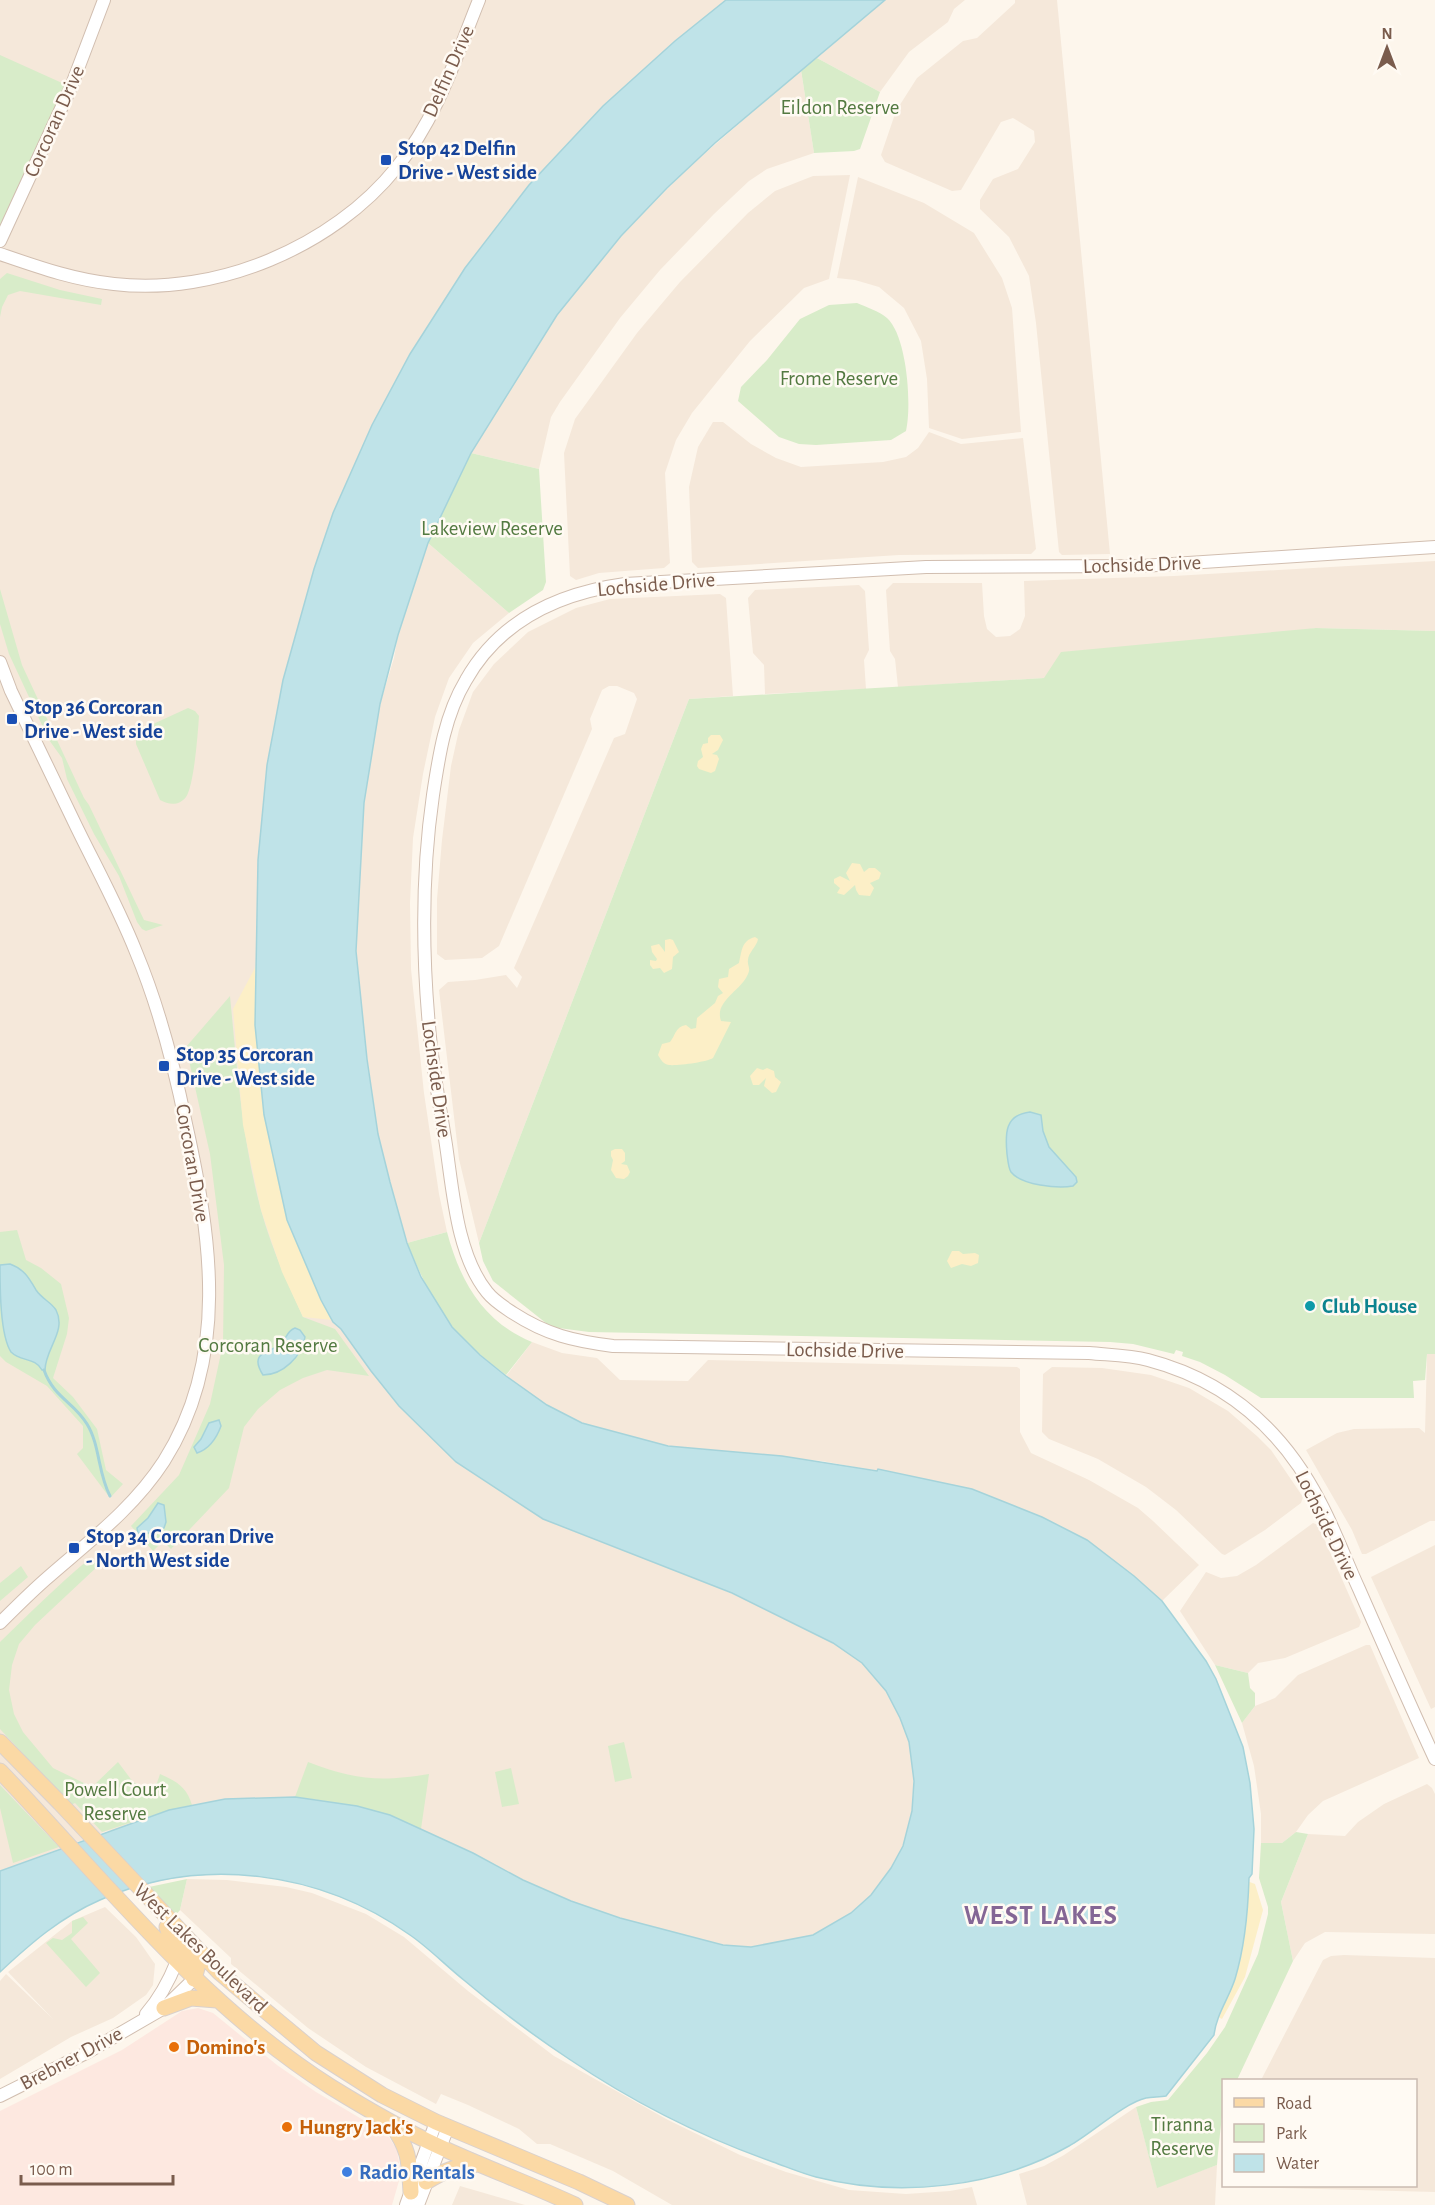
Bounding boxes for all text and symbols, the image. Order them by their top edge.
north arrow [1357,18,1417,78]
street label: Delfin Drive [419,22,478,120]
text: N [1381,26,1393,42]
street label: Corcoran Drive [21,62,88,180]
park label: Eildon Reserve [780,97,900,118]
place label: Stop 42 Delfin Drive - West side [398,138,537,183]
marker: Stop 42 Delfin Drive - West side [379,153,393,167]
park label: Frome Reserve [780,368,898,389]
park label: Lakeview Reserve [421,518,563,539]
street label: Lochside Drive [1083,552,1202,577]
street label: Lochside Drive [596,569,716,600]
place label: Stop 36 Corcoran Drive - West side [24,697,163,742]
marker: Stop 36 Corcoran Drive - West side [5,712,19,726]
street label: Lochside Drive [418,1019,455,1139]
place label: Stop 35 Corcoran Drive - West side [176,1044,315,1089]
marker: Stop 35 Corcoran Drive - West side [157,1059,171,1073]
street label: Corcoran Drive [172,1102,213,1224]
place label: Club House [1322,1296,1417,1317]
marker: Club House [1303,1299,1317,1313]
park label: Corcoran Reserve [198,1335,338,1356]
street label: Lochside Drive [786,1339,904,1362]
street label: Lochside Drive [1291,1467,1362,1583]
place label: Stop 34 Corcoran Drive - North West side [86,1526,274,1571]
marker: Stop 34 Corcoran Drive - North West side [67,1541,81,1555]
park label: Powell Court Reserve [64,1779,166,1824]
street label: West Lakes Boulevard [130,1879,272,2017]
district label: WEST LAKES [964,1902,1118,1929]
street label: Brebner Drive [17,2023,126,2094]
place label: Domino's [186,2037,265,2058]
marker: Domino's [167,2040,181,2054]
legend [1222,2079,1417,2187]
text: Road [1276,2095,1312,2113]
park label: Tiranna Reserve [1150,2114,1214,2159]
place label: Hungry Jack's [299,2117,413,2138]
marker: Hungry Jack's [280,2120,294,2134]
text: Park [1276,2125,1308,2143]
scale bar [21,2148,172,2186]
text: Water [1276,2155,1319,2173]
text: 100 m [30,2161,73,2179]
place label: Radio Rentals [359,2162,475,2183]
marker: Radio Rentals [340,2165,354,2179]

